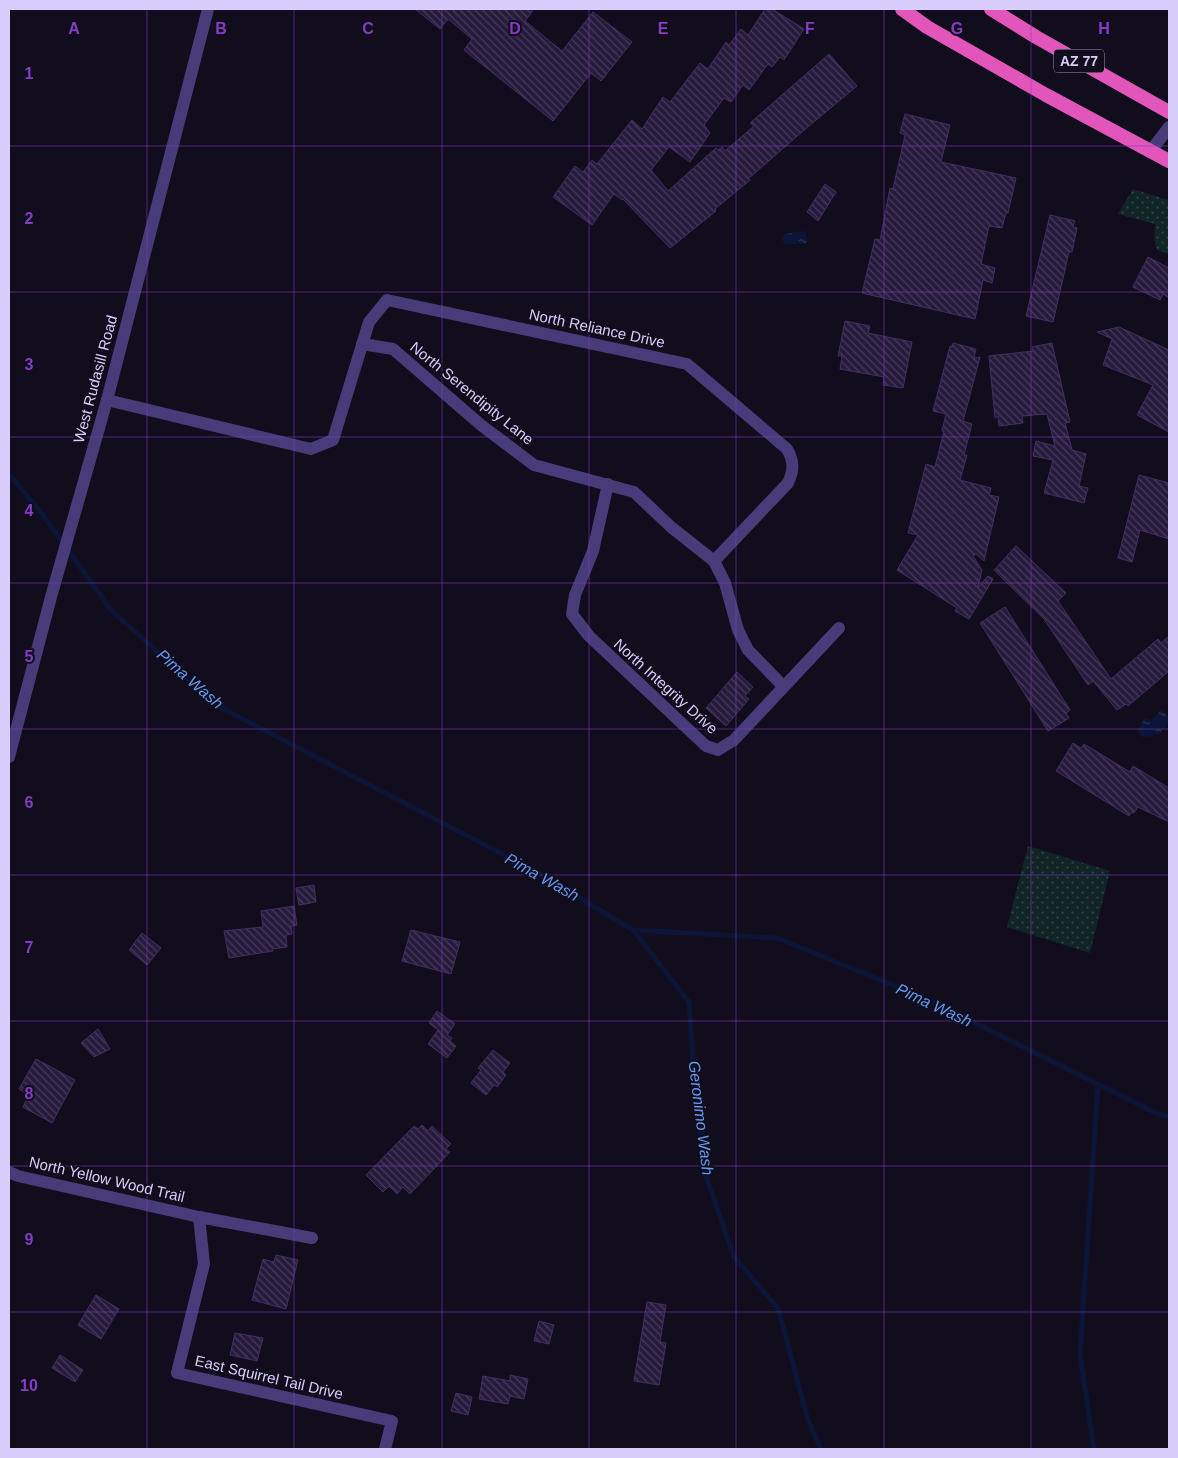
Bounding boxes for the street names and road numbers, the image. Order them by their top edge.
road number: AZ 77 [1054,49,1104,72]
street label: North Reliance Drive [528,305,666,351]
street label: West Rudasill Road [70,313,120,445]
street label: North Serendipity Lane [407,338,537,448]
street label: North Integrity Drive [611,635,721,737]
street label: North Yellow Wood Trail [28,1153,186,1205]
street label: East Squirrel Tail Drive [193,1352,345,1402]

